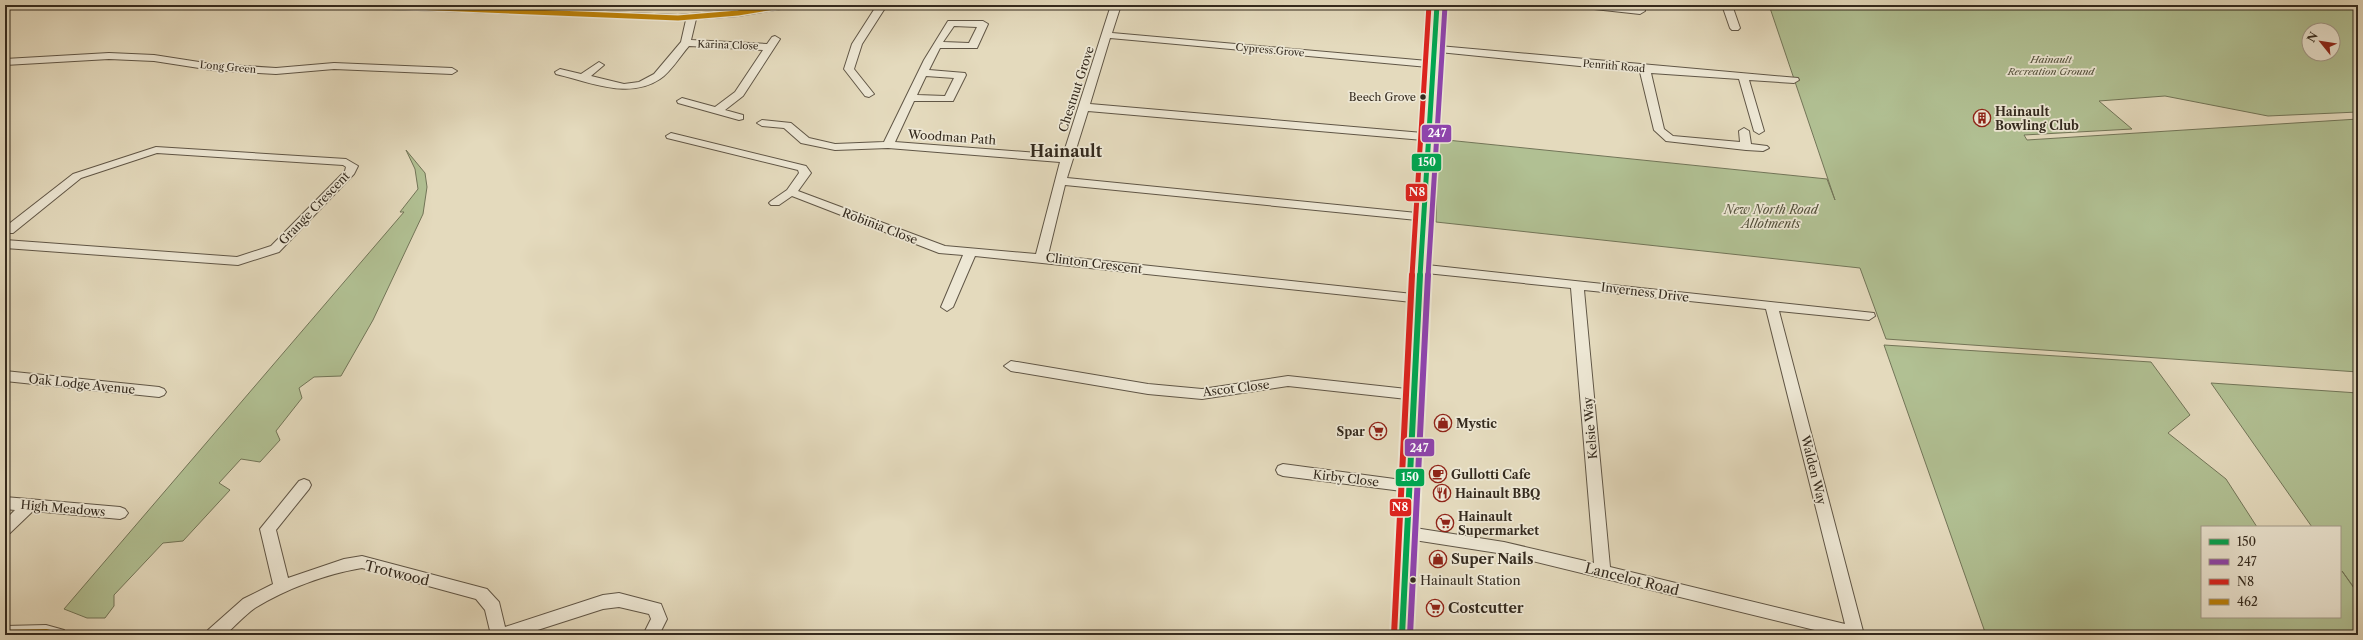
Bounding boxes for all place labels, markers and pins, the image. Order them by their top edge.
place label: Beech Grove [1349,90,1416,104]
marker: Beech Grove [1418,92,1428,102]
place label: Hainault Bowling Club [1995,104,2079,133]
building icon: Hainault Bowling Club [1972,108,1992,128]
shop icon: Mystic [1433,413,1453,433]
place label: Mystic [1456,416,1497,431]
supermarket icon: Spar [1368,421,1388,441]
place label: Spar [1337,424,1365,439]
cafe icon: Gullotti Cafe [1428,464,1448,484]
place label: Gullotti Cafe [1451,467,1531,482]
restaurant icon: Hainault BBQ [1432,483,1452,503]
place label: Hainault BBQ [1455,486,1541,501]
place label: Hainault Supermarket [1458,509,1539,538]
supermarket icon: Hainault Supermarket [1435,513,1455,533]
shop icon: Super Nails [1428,549,1448,569]
place label: Super Nails [1451,550,1534,568]
place label: Hainault Station [1420,572,1521,588]
marker: Hainault Station [1408,575,1418,585]
supermarket icon: Costcutter [1425,598,1445,618]
place label: Costcutter [1448,599,1524,617]

